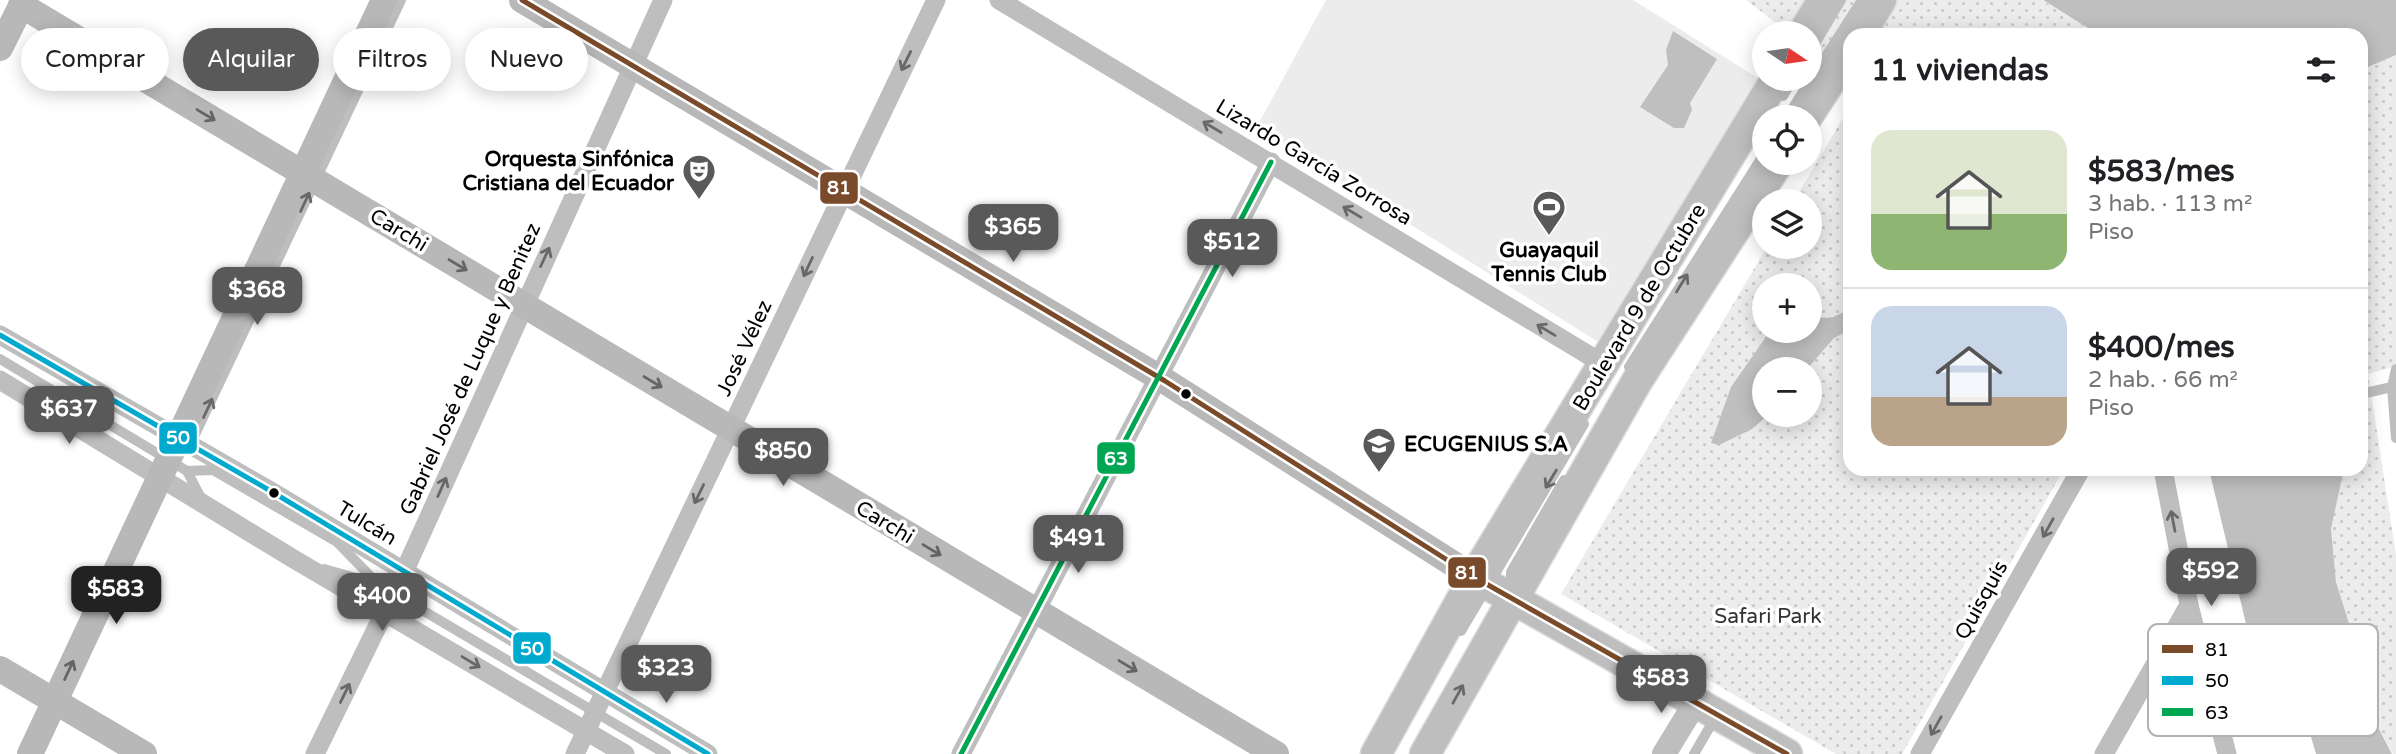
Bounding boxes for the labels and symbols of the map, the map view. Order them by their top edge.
north arrow [1752,21,1822,91]
one-way arrow [899,51,912,72]
street label: Lizardo García Zorrosa [1211,94,1416,231]
one-way arrow [196,108,216,122]
one-way arrow [1203,120,1223,134]
place label: Orquesta Sinfónica Cristiana del Ecuador [462,147,675,196]
theatre icon: Orquesta Sinfónica Cristiana del Ecuador [680,152,718,201]
line badge: 81 [819,171,859,205]
text: 81 [827,177,851,199]
sports icon: Guayaquil Tennis Club [1530,188,1568,237]
one-way arrow [299,192,312,213]
street label: Boulevard 9 de Octubre [1568,199,1711,415]
street label: Carchi [365,203,432,257]
pin: $365 [972,204,1054,264]
one-way arrow [1342,204,1362,218]
street label: Gabriel José de Luque y Benitez [395,219,546,519]
pin: $512 [1191,219,1273,279]
place label: Guayaquil Tennis Club [1490,238,1607,287]
one-way arrow [539,247,552,268]
one-way arrow [801,256,814,277]
one-way arrow [448,258,468,272]
pin: $368 [216,268,298,327]
one-way arrow [1674,274,1689,293]
street label: José Vélez [711,296,778,400]
one-way arrow [1537,322,1557,336]
one-way arrow [642,376,662,390]
pin: $637 [28,386,110,446]
unlabelled marker [1179,387,1193,401]
one-way arrow [202,398,215,419]
line badge: 50 [158,421,198,455]
school or university icon: ECUGENIUS S.A [1360,425,1398,474]
text: 50 [166,427,190,449]
pin: $850 [742,428,824,488]
place label: ECUGENIUS S.A [1404,432,1568,457]
line badge: 63 [1096,441,1136,475]
text: 63 [1104,448,1128,470]
one-way arrow [1544,468,1558,488]
one-way arrow [436,477,449,498]
one-way arrow [692,483,706,504]
unlabelled marker [267,486,281,500]
street label: Carchi [851,495,918,549]
street label: Tulcán [332,496,401,551]
one-way arrow [2166,510,2179,533]
pin: $491 [1037,516,1119,575]
one-way arrow [2041,518,2055,538]
one-way arrow [921,543,941,557]
pin: $592 [2170,548,2252,608]
line badge: 81 [1447,556,1487,589]
street label: Quisquís [1950,556,2013,644]
text: 81 [1455,562,1479,584]
pin: $583 [75,566,157,626]
pin: $400 [341,574,423,633]
park label: Safari Park [1714,604,1822,629]
legend [2148,624,2378,736]
line badge: 50 [512,631,552,665]
text: 50 [520,638,544,660]
text: 81 [2205,639,2229,661]
pin: $323 [625,646,707,705]
one-way arrow [460,656,480,670]
pin: $583 [1620,656,1702,715]
one-way arrow [1117,659,1137,673]
one-way arrow [63,660,76,681]
text: 50 [2205,670,2229,692]
one-way arrow [338,683,352,704]
one-way arrow [1451,685,1465,705]
text: 63 [2205,702,2229,724]
one-way arrow [1929,716,1943,736]

